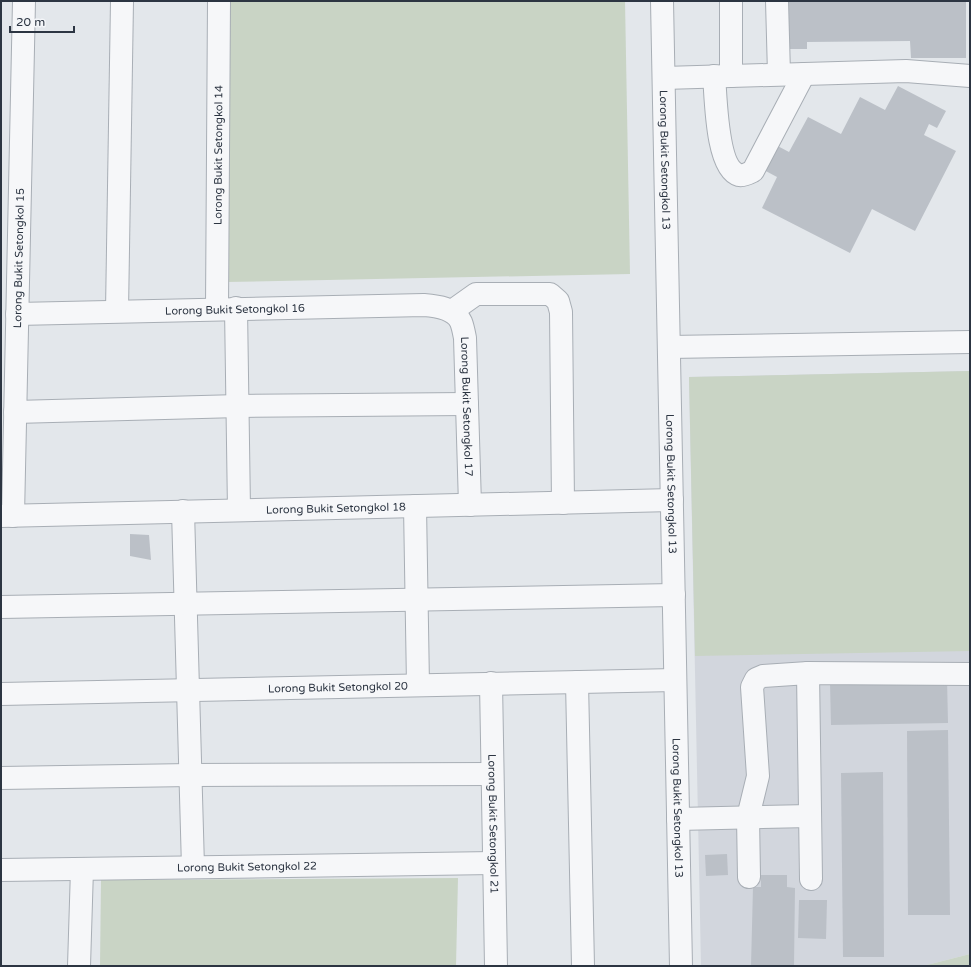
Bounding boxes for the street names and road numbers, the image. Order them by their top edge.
street label: Lorong Bukit Setongkol 14 [212,85,225,225]
street label: Lorong Bukit Setongkol 13 [657,90,673,230]
street label: Lorong Bukit Setongkol 15 [11,188,27,328]
street label: Lorong Bukit Setongkol 16 [165,302,305,318]
street label: Lorong Bukit Setongkol 17 [458,336,475,477]
street label: Lorong Bukit Setongkol 13 [663,414,679,554]
street label: Lorong Bukit Setongkol 18 [266,500,406,517]
street label: Lorong Bukit Setongkol 20 [268,680,408,695]
street label: Lorong Bukit Setongkol 13 [670,738,685,878]
street label: Lorong Bukit Setongkol 21 [485,754,501,894]
street label: Lorong Bukit Setongkol 22 [177,860,317,875]

